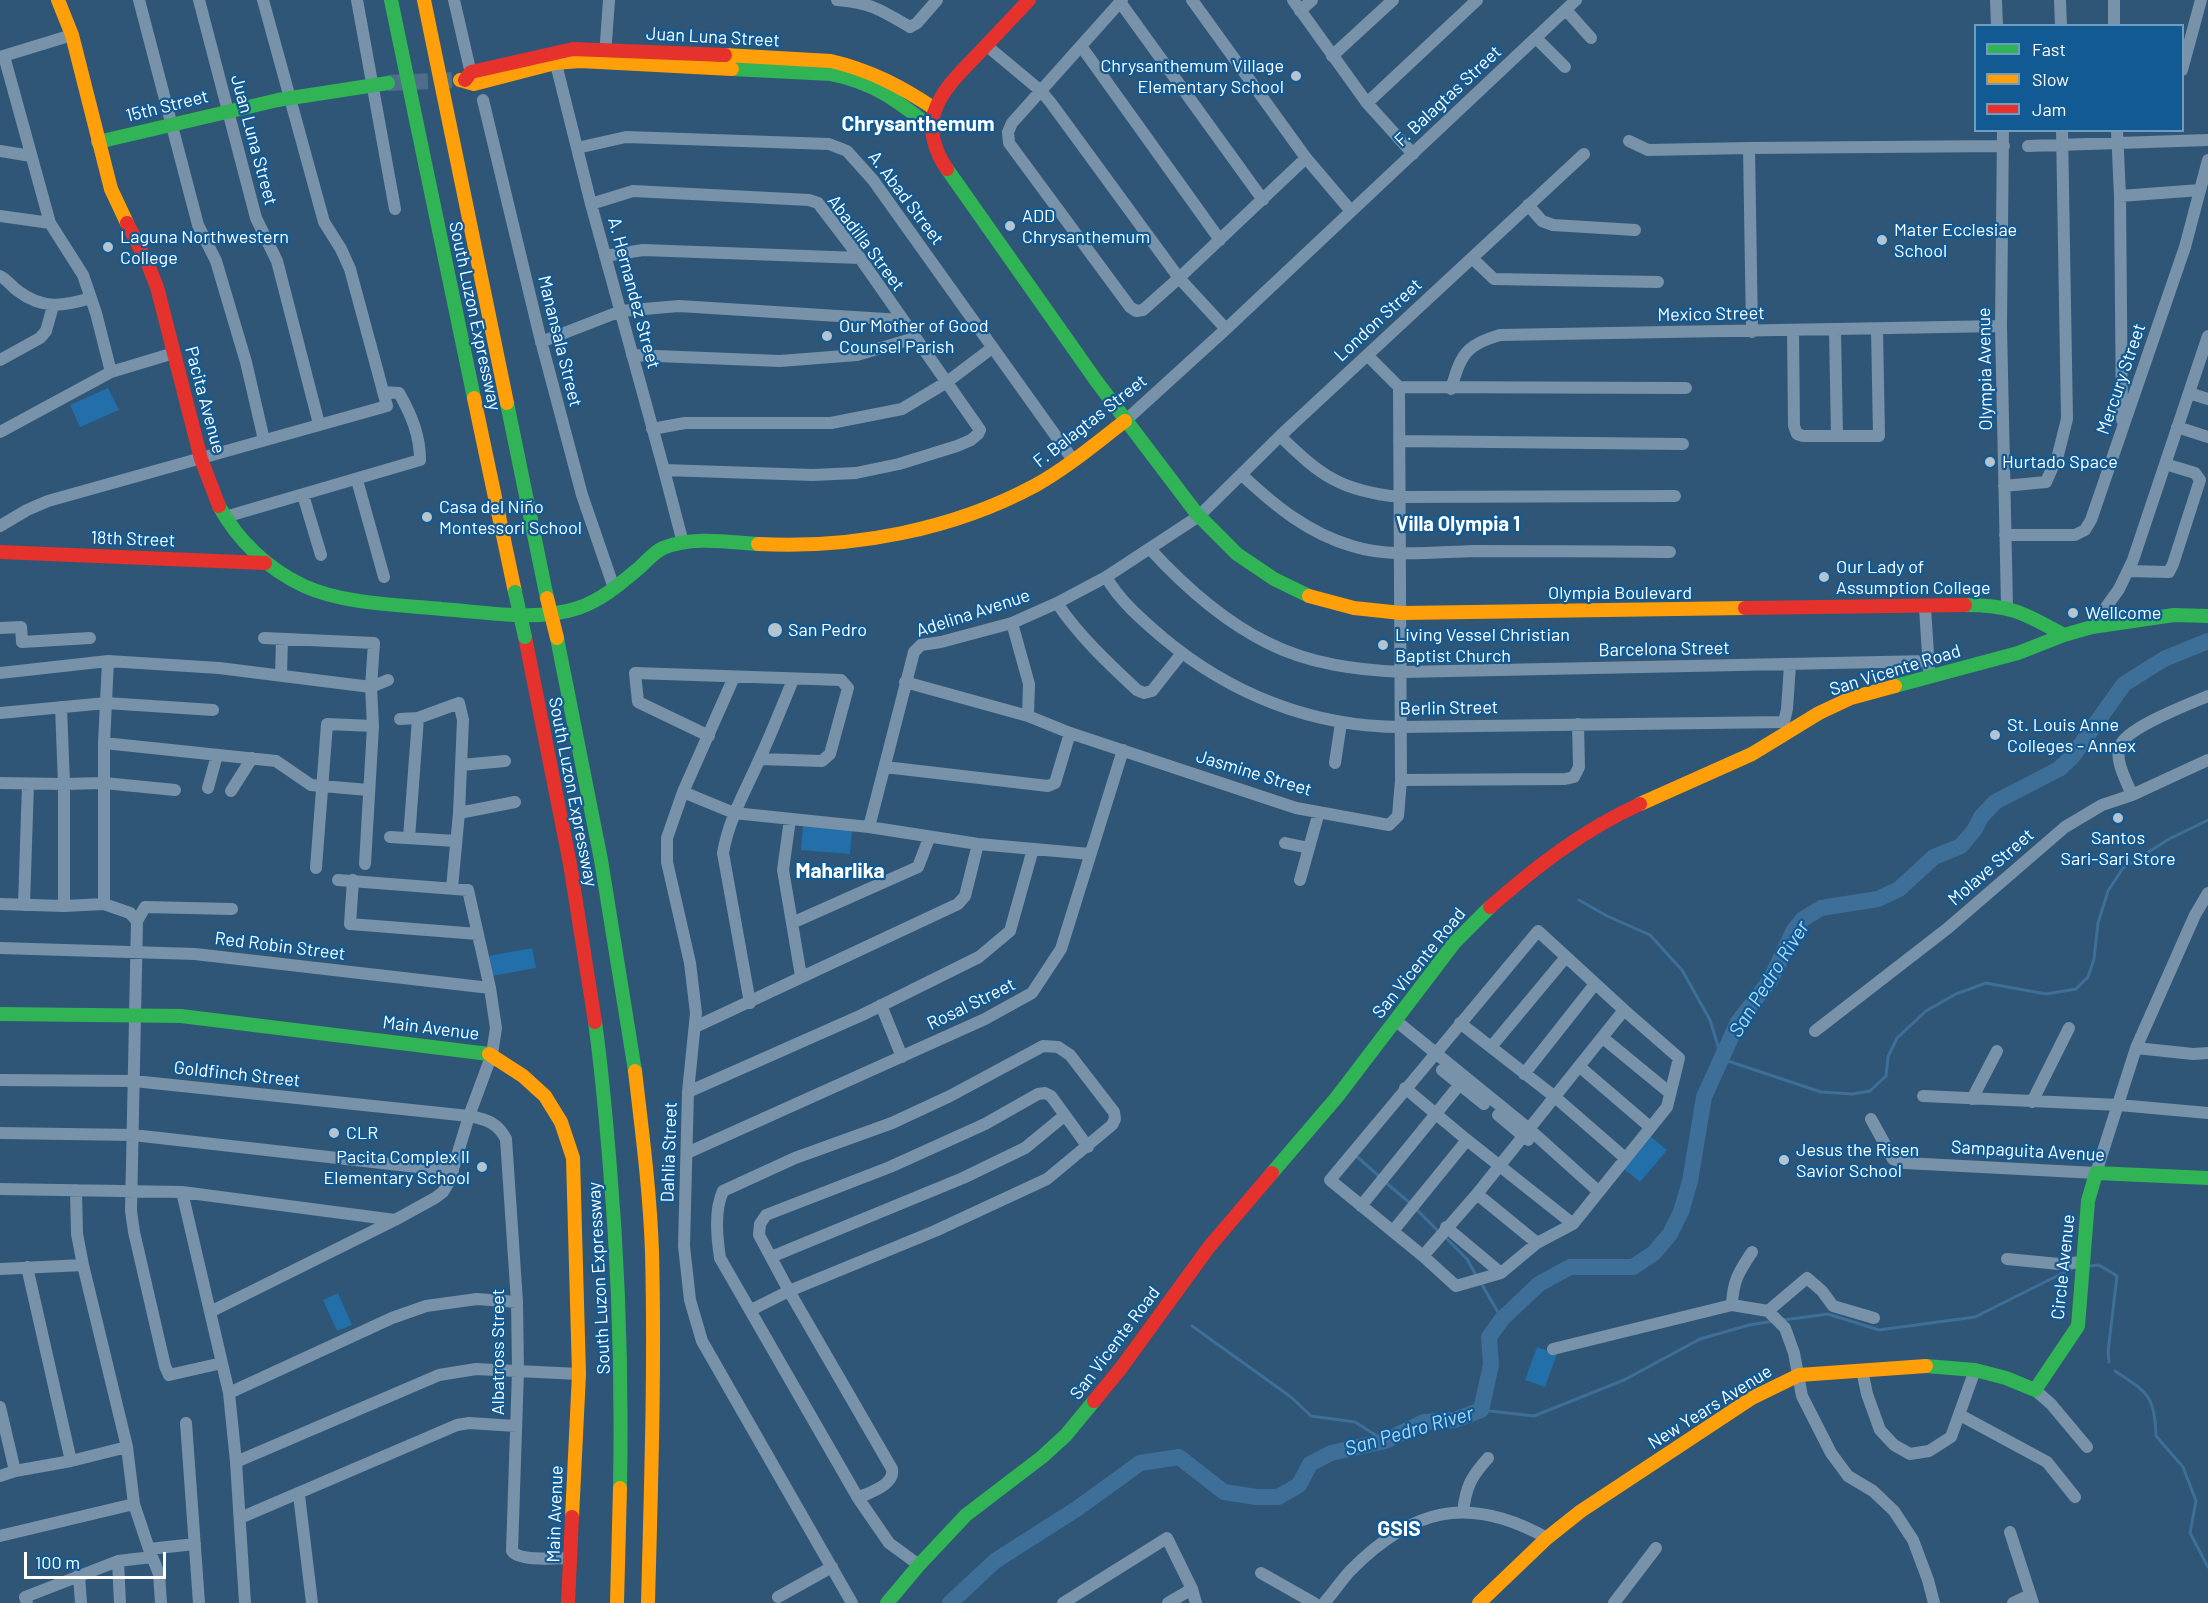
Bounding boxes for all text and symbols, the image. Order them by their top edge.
street label: Juan Luna Street [646,23,780,51]
legend [1974,24,2184,132]
text: Fast [2032,38,2066,60]
street label: F. Balagtas Street [1390,41,1506,151]
place label: Chrysanthemum Village Elementary School [1100,55,1284,98]
text: Slow [2032,68,2069,90]
marker: Chrysanthemum Village Elementary School [1289,69,1303,83]
street label: Juan Luna Street [226,72,282,208]
street label: 15th Street [123,85,211,127]
text: Jam [2032,98,2066,120]
district label: Chrysanthemum [842,111,994,137]
street label: A. Abad Street [864,147,948,249]
street label: Abadilla Street [823,191,909,295]
place label: ADD Chrysanthemum [1022,205,1150,248]
street label: A. Hernandez Street [603,215,665,371]
street label: South Luzon Expressway [444,219,506,413]
marker: ADD Chrysanthemum [1003,219,1017,233]
place label: Mater Ecclesiae School [1894,219,2017,262]
place label: Laguna Northwestern College [120,226,289,268]
marker: Mater Ecclesiae School [1875,233,1889,247]
marker: Laguna Northwestern College [101,240,115,254]
street label: Manansala Street [533,273,587,409]
street label: London Street [1330,274,1426,366]
street label: Mexico Street [1657,302,1765,326]
street label: Olympia Avenue [1973,307,1997,431]
place label: Our Mother of Good Counsel Parish [839,315,989,358]
street label: Mercury Street [2092,321,2150,437]
marker: Our Mother of Good Counsel Parish [820,329,834,343]
street label: Pacita Avenue [180,344,230,456]
street label: F. Balagtas Street [1029,370,1151,472]
place label: Hurtado Space [2002,451,2118,473]
marker: Hurtado Space [1983,455,1997,469]
place label: Casa del Niño Montessori School [439,496,582,538]
marker: Casa del Niño Montessori School [420,510,434,524]
district label: Villa Olympia 1 [1396,512,1520,536]
street label: 18th Street [90,527,176,551]
place label: Our Lady of Assumption College [1836,556,1991,598]
marker: Our Lady of Assumption College [1817,570,1831,584]
street label: Olympia Boulevard [1548,582,1692,604]
street label: Adelina Avenue [913,584,1033,642]
place label: Wellcome [2085,602,2161,624]
marker: Wellcome [2066,606,2080,620]
place label: San Pedro [788,619,867,641]
marker: San Pedro [766,621,784,639]
place label: Living Vessel Christian Baptist Church [1395,624,1570,666]
street label: Barcelona Street [1598,637,1730,661]
marker: Living Vessel Christian Baptist Church [1376,638,1390,652]
street label: San Vicente Road [1827,640,1963,700]
street label: South Luzon Expressway [544,695,602,889]
street label: Berlin Street [1400,696,1498,720]
place label: St. Louis Anne Colleges - Annex [2007,714,2136,756]
marker: St. Louis Anne Colleges - Annex [1988,728,2002,742]
street label: Jasmine Street [1194,745,1314,801]
marker: Santos Sari-Sari Store [2111,811,2125,825]
street label: Molave Street [1944,824,2038,910]
place label: Santos Sari-Sari Store [2061,827,2175,870]
district label: Maharlika [795,858,885,884]
street label: San Vicente Road [1368,903,1470,1023]
water label: San Pedro River [1724,916,1814,1042]
street label: Red Robin Street [213,927,347,965]
street label: Rosal Street [923,973,1019,1035]
street label: Main Avenue [381,1011,481,1045]
street label: Goldfinch Street [173,1057,301,1091]
street label: Dahlia Street [656,1101,682,1203]
place label: CLR [346,1122,378,1144]
marker: CLR [327,1126,341,1140]
street label: Sampaguita Avenue [1950,1136,2106,1166]
place label: Jesus the Risen Savior School [1796,1139,1919,1182]
place label: Pacita Complex II Elementary School [323,1146,470,1188]
marker: Jesus the Risen Savior School [1777,1153,1791,1167]
marker: Pacita Complex II Elementary School [475,1160,489,1174]
street label: South Luzon Expressway [583,1181,615,1375]
street label: Circle Avenue [2047,1213,2079,1321]
street label: San Vicente Road [1065,1282,1165,1404]
street label: Albatross Street [487,1289,509,1415]
street label: New Years Avenue [1644,1360,1776,1454]
water label: San Pedro River [1342,1401,1476,1461]
street label: Main Avenue [543,1465,567,1563]
district label: GSIS [1377,1516,1421,1542]
scale bar [27,1540,170,1578]
text: 100 m [35,1551,80,1573]

